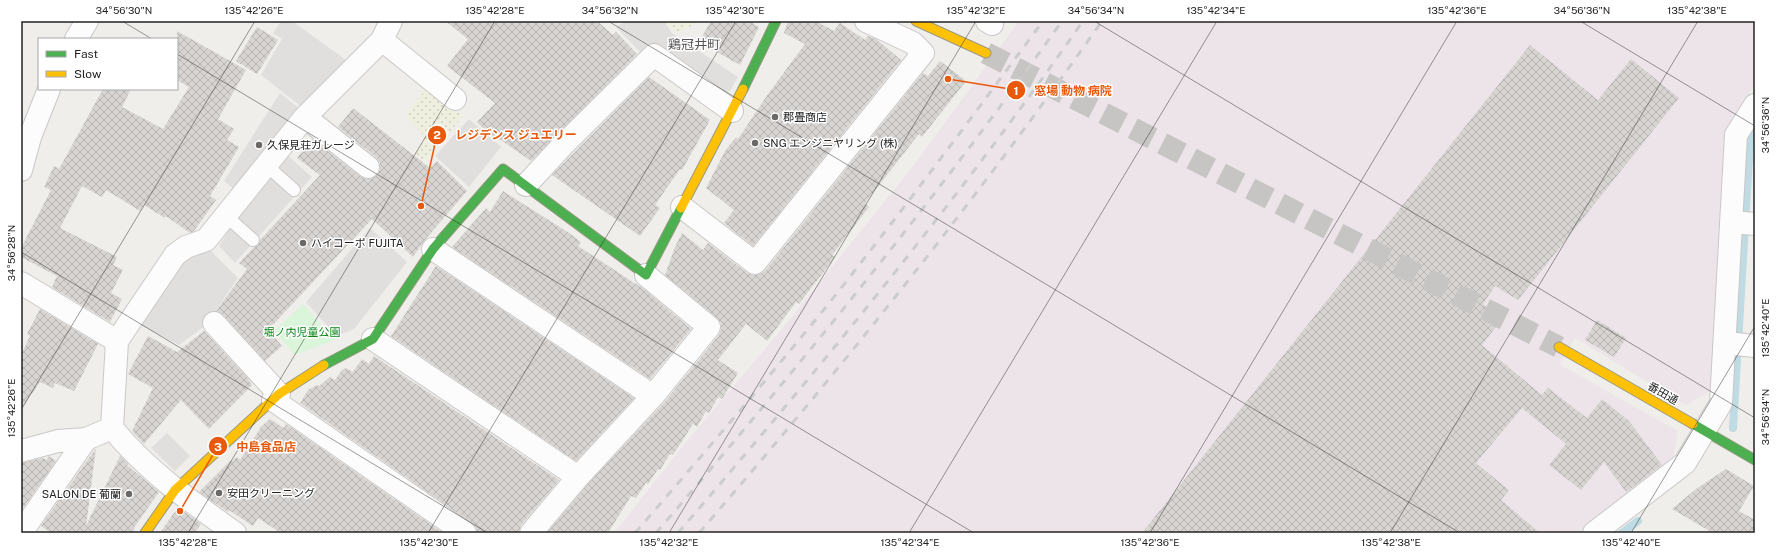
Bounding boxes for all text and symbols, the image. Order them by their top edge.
text: 34°56'30"N [96,4,152,16]
text: 135°42'26"E [225,4,283,16]
text: 135°42'28"E [465,4,525,16]
text: 34°56'32"N [582,4,638,16]
text: 135°42'30"E [706,4,764,16]
text: 135°42'32"E [947,4,1005,16]
text: 34°56'34"N [1068,4,1124,16]
text: 135°42'34"E [1186,4,1246,16]
text: 135°42'36"E [1427,4,1487,16]
text: 34°56'36"N [1554,4,1610,16]
text: 135°42'38"E [1667,4,1727,16]
district label: 鶏冠井町 [668,37,720,52]
legend [38,38,178,90]
text: Fast [74,47,99,61]
text: Slow [74,67,102,81]
callout: 窓場 動物 病院 [1006,78,1120,102]
text: 1 [1013,84,1019,98]
text: 窓場 動物 病院 [1034,84,1112,98]
text: 34°56'36"N [1759,97,1771,153]
place label: 郡畳商店 [783,111,827,123]
marker: 郡畳商店 [770,112,780,122]
callout: レジデンス ジュエリー [427,123,586,147]
text: 2 [433,128,441,142]
text: レジデンス ジュエリー [455,128,577,142]
place label: SNG エンジニヤリング (株) [763,137,898,149]
marker: SNG エンジニヤリング (株) [750,138,760,148]
place label: 久保見荘ガレージ [267,139,355,151]
marker: 久保見荘ガレージ [254,140,264,150]
text: 34°56'28"N [5,225,17,281]
place label: ハイコーポ FUJITA [311,237,404,249]
marker: ハイコーポ FUJITA [298,238,308,248]
text: 135°42'40"E [1759,299,1771,358]
park label: 堀ノ内児童公園 [264,326,341,338]
text: 135°42'26"E [5,379,17,437]
street label: 番田通 [1646,380,1680,406]
text: 34°56'34"N [1759,389,1771,445]
callout: 中島食品店 [208,434,304,458]
text: 3 [214,440,222,454]
text: 中島食品店 [236,440,296,454]
place label: 安田クリーニング [227,487,315,499]
place label: SALON DE 葡蘭 [42,488,121,500]
marker: 安田クリーニング [214,488,224,498]
marker: SALON DE 葡蘭 [124,489,134,499]
text: 135°42'28"E [158,536,218,548]
text: 135°42'30"E [400,536,458,548]
text: 135°42'32"E [640,536,698,548]
text: 135°42'34"E [880,536,940,548]
text: 135°42'36"E [1120,536,1180,548]
text: 135°42'38"E [1361,536,1421,548]
text: 135°42'40"E [1602,536,1661,548]

